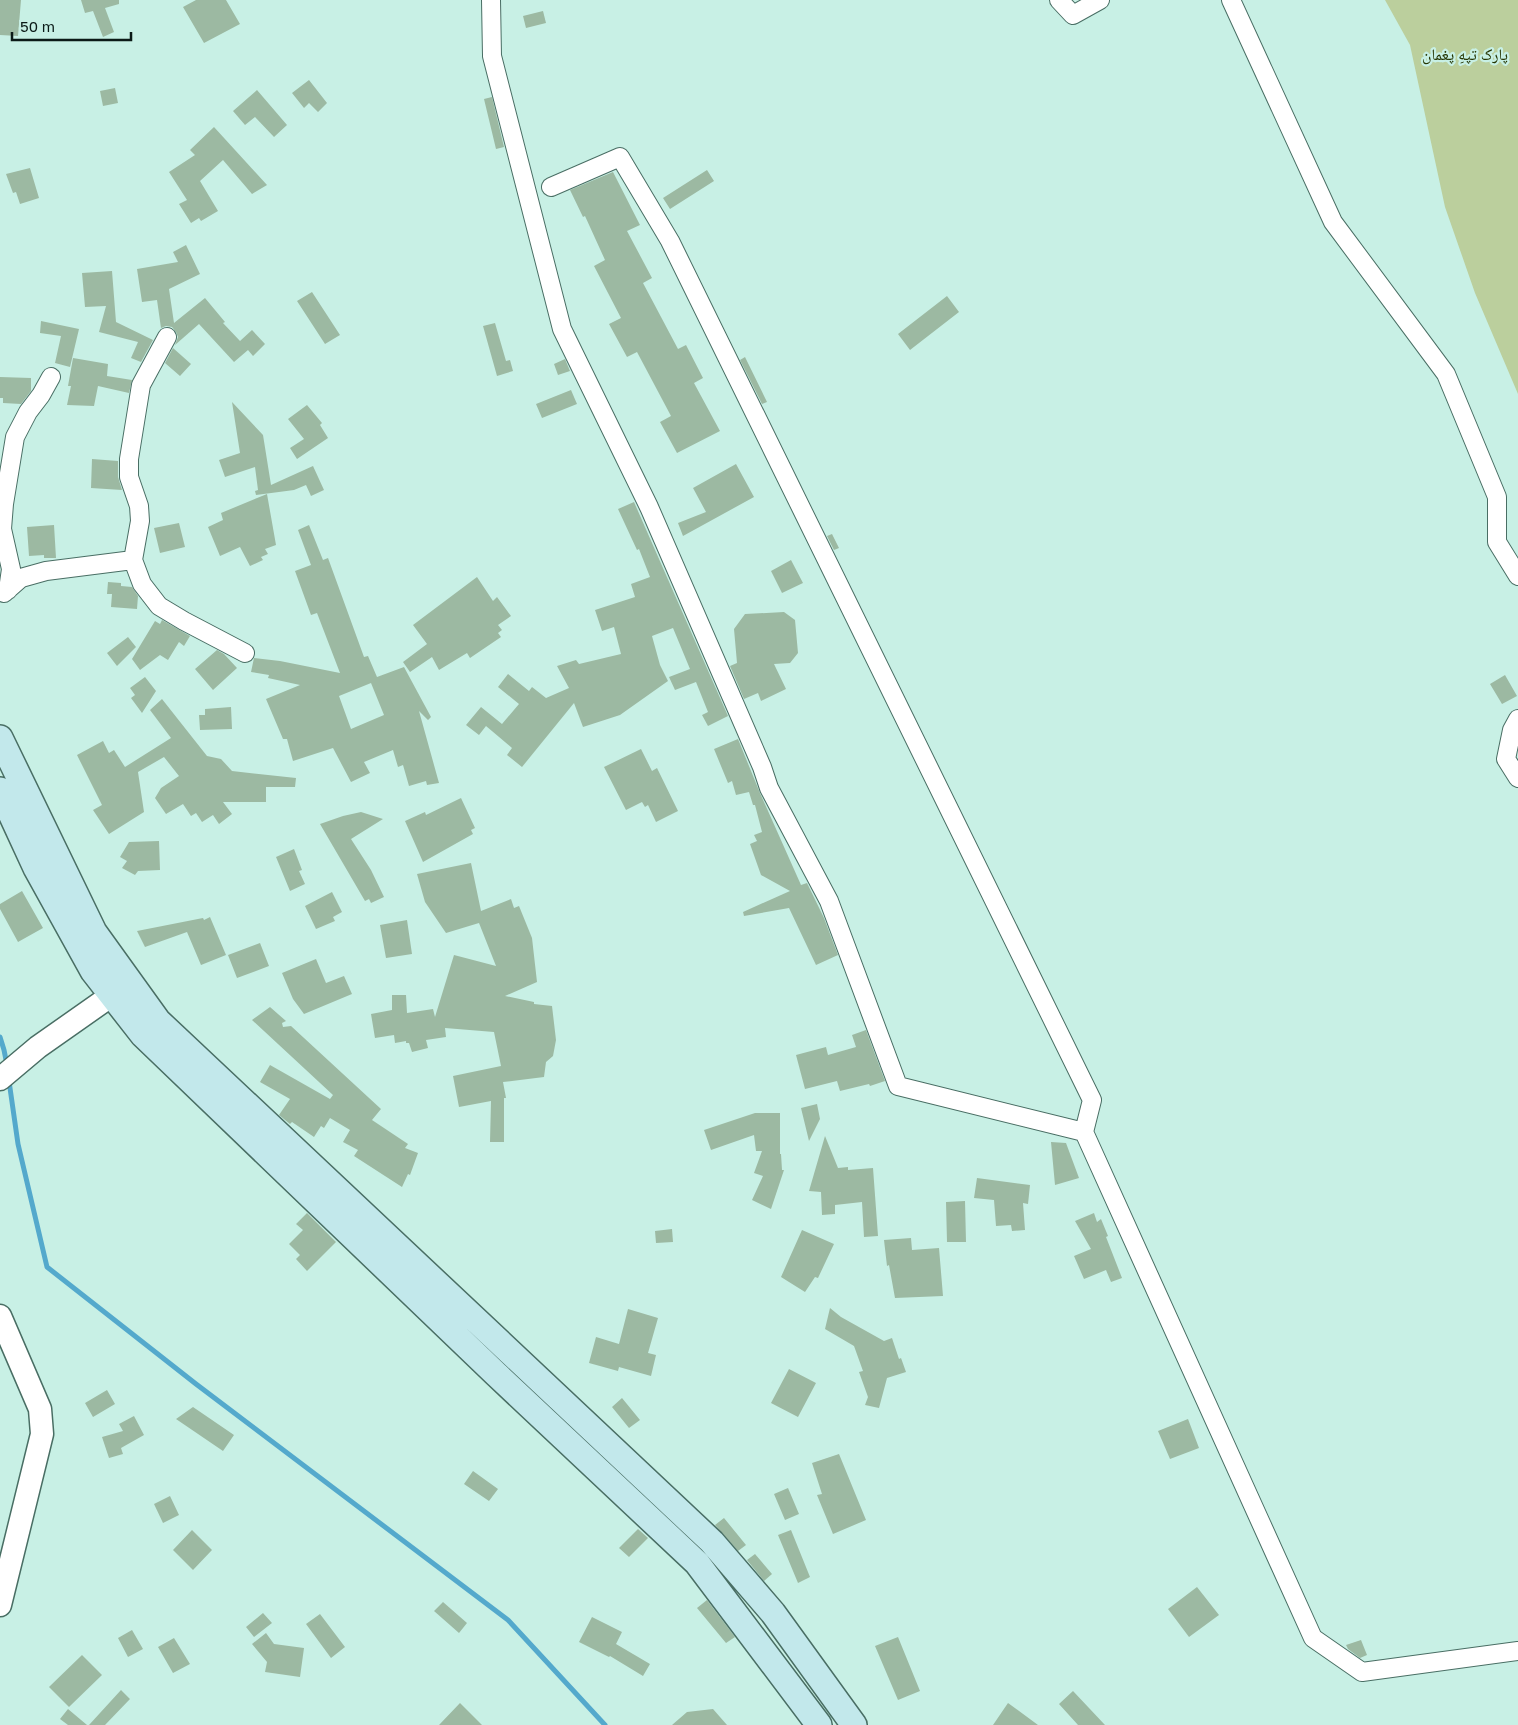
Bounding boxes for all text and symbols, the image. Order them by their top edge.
scale bar [12,10,131,42]
text: 50 m [20,17,55,35]
park label: پارک تپهِ پغمان [1422,44,1508,65]

